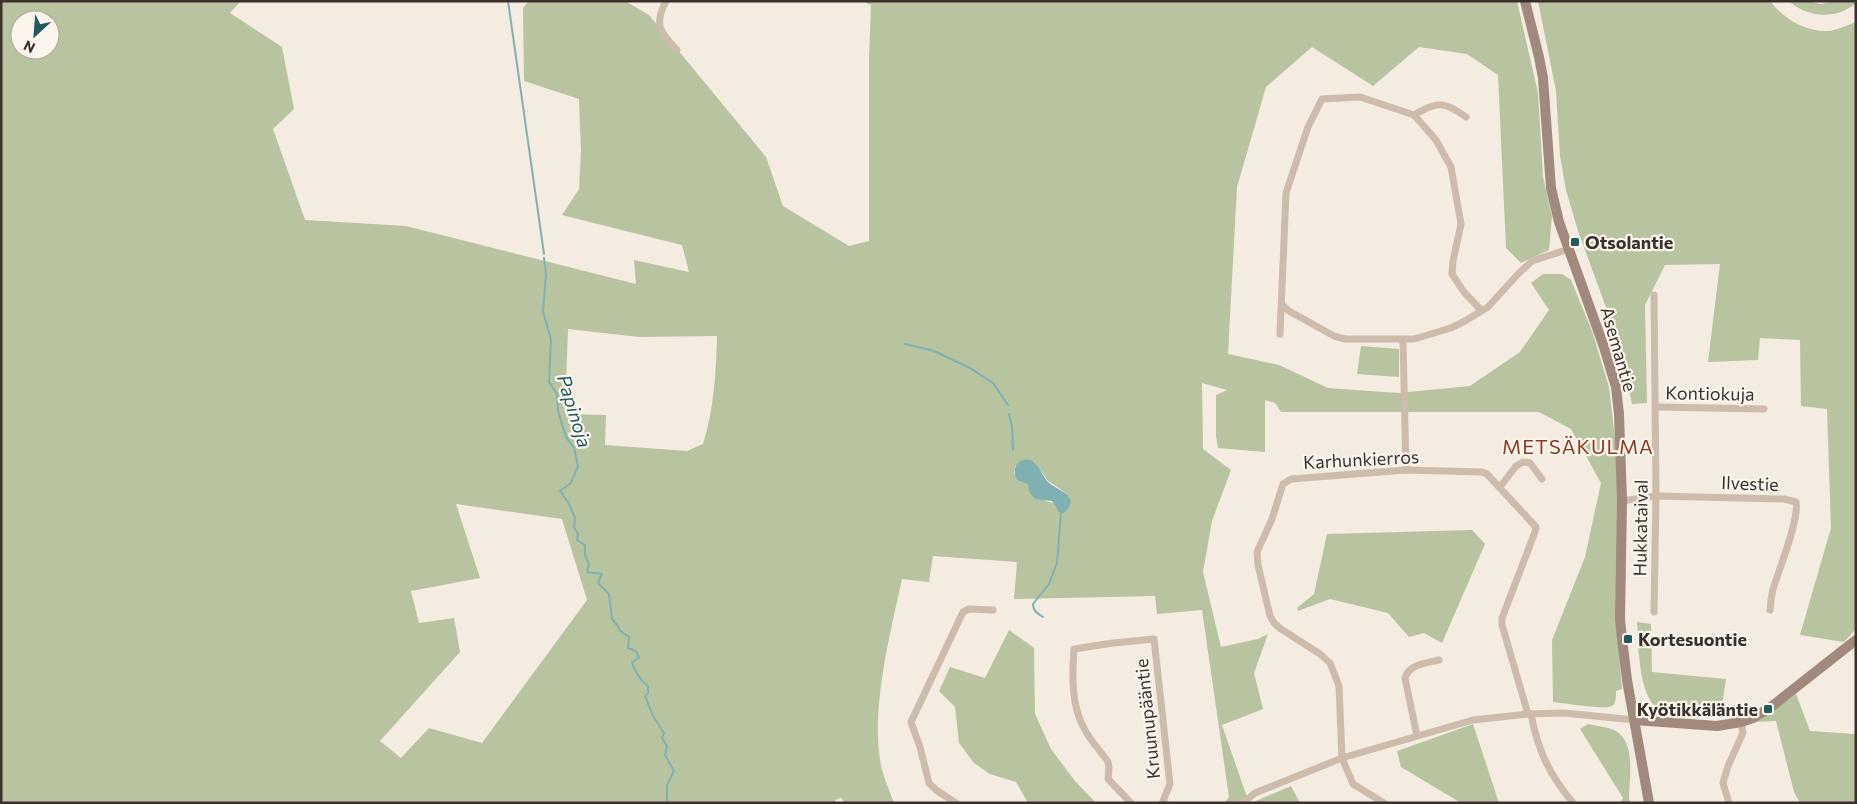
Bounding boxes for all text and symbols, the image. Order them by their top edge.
north arrow [10,10,60,60]
text: N [21,37,38,57]
place label: Otsolantie [1585,231,1673,253]
marker: Otsolantie [1569,236,1581,248]
street label: Asemantie [1596,304,1642,394]
water label: Papinoja [553,372,597,450]
street label: Kontiokuja [1665,381,1755,405]
district label: METSÄKULMA [1502,434,1654,458]
street label: Karhunkierros [1302,445,1420,473]
street label: Ilvestie [1721,471,1779,495]
street label: Hukkataival [1628,479,1652,577]
place label: Kortesuontie [1638,628,1747,650]
marker: Kortesuontie [1622,633,1634,645]
street label: Kruunupääntie [1130,658,1164,780]
place label: Kyötikkäläntie [1637,698,1758,720]
marker: Kyötikkäläntie [1762,703,1774,715]

